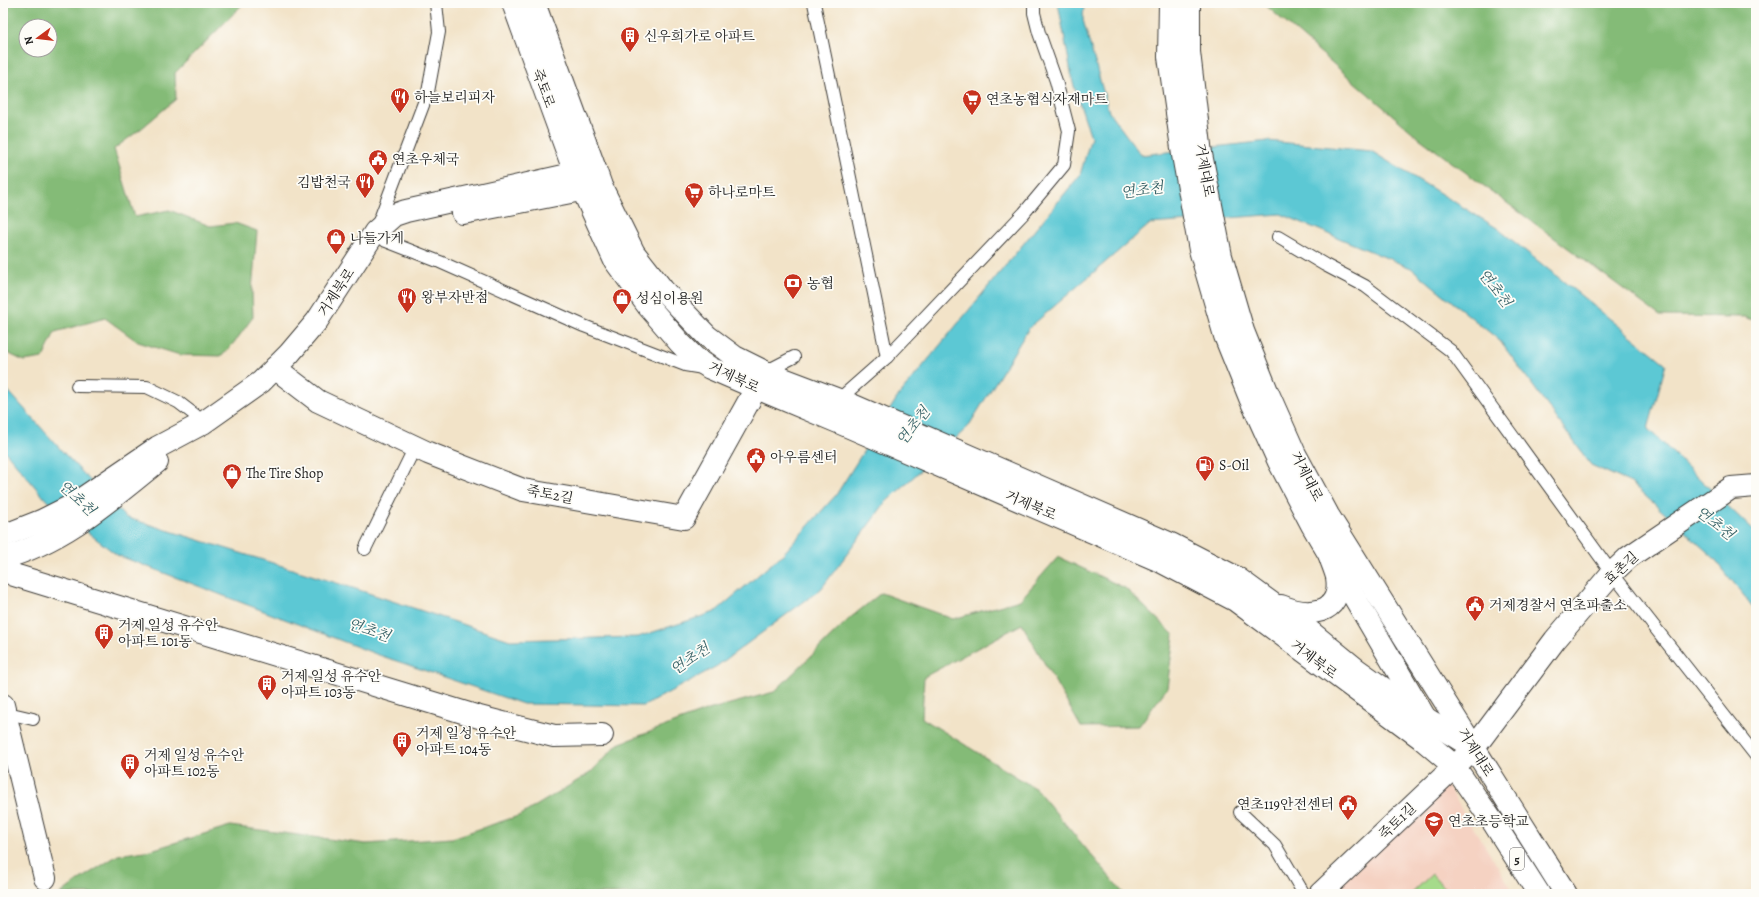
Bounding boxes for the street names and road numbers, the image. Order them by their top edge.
street label: 죽토로 [528,66,560,111]
street label: 거제대로 [1190,142,1219,199]
street label: 거제북로 [314,264,359,320]
street label: 거제북로 [705,357,763,398]
street label: 거제대로 [1286,448,1328,505]
street label: 죽토2길 [525,481,575,508]
street label: 거제북로 [1002,486,1060,525]
street label: 효촌길 [1600,548,1643,589]
street label: 거제북로 [1286,636,1341,684]
street label: 거제대로 [1453,724,1498,781]
street label: 죽토1길 [1374,799,1420,844]
road number: 5 [1510,848,1524,870]

